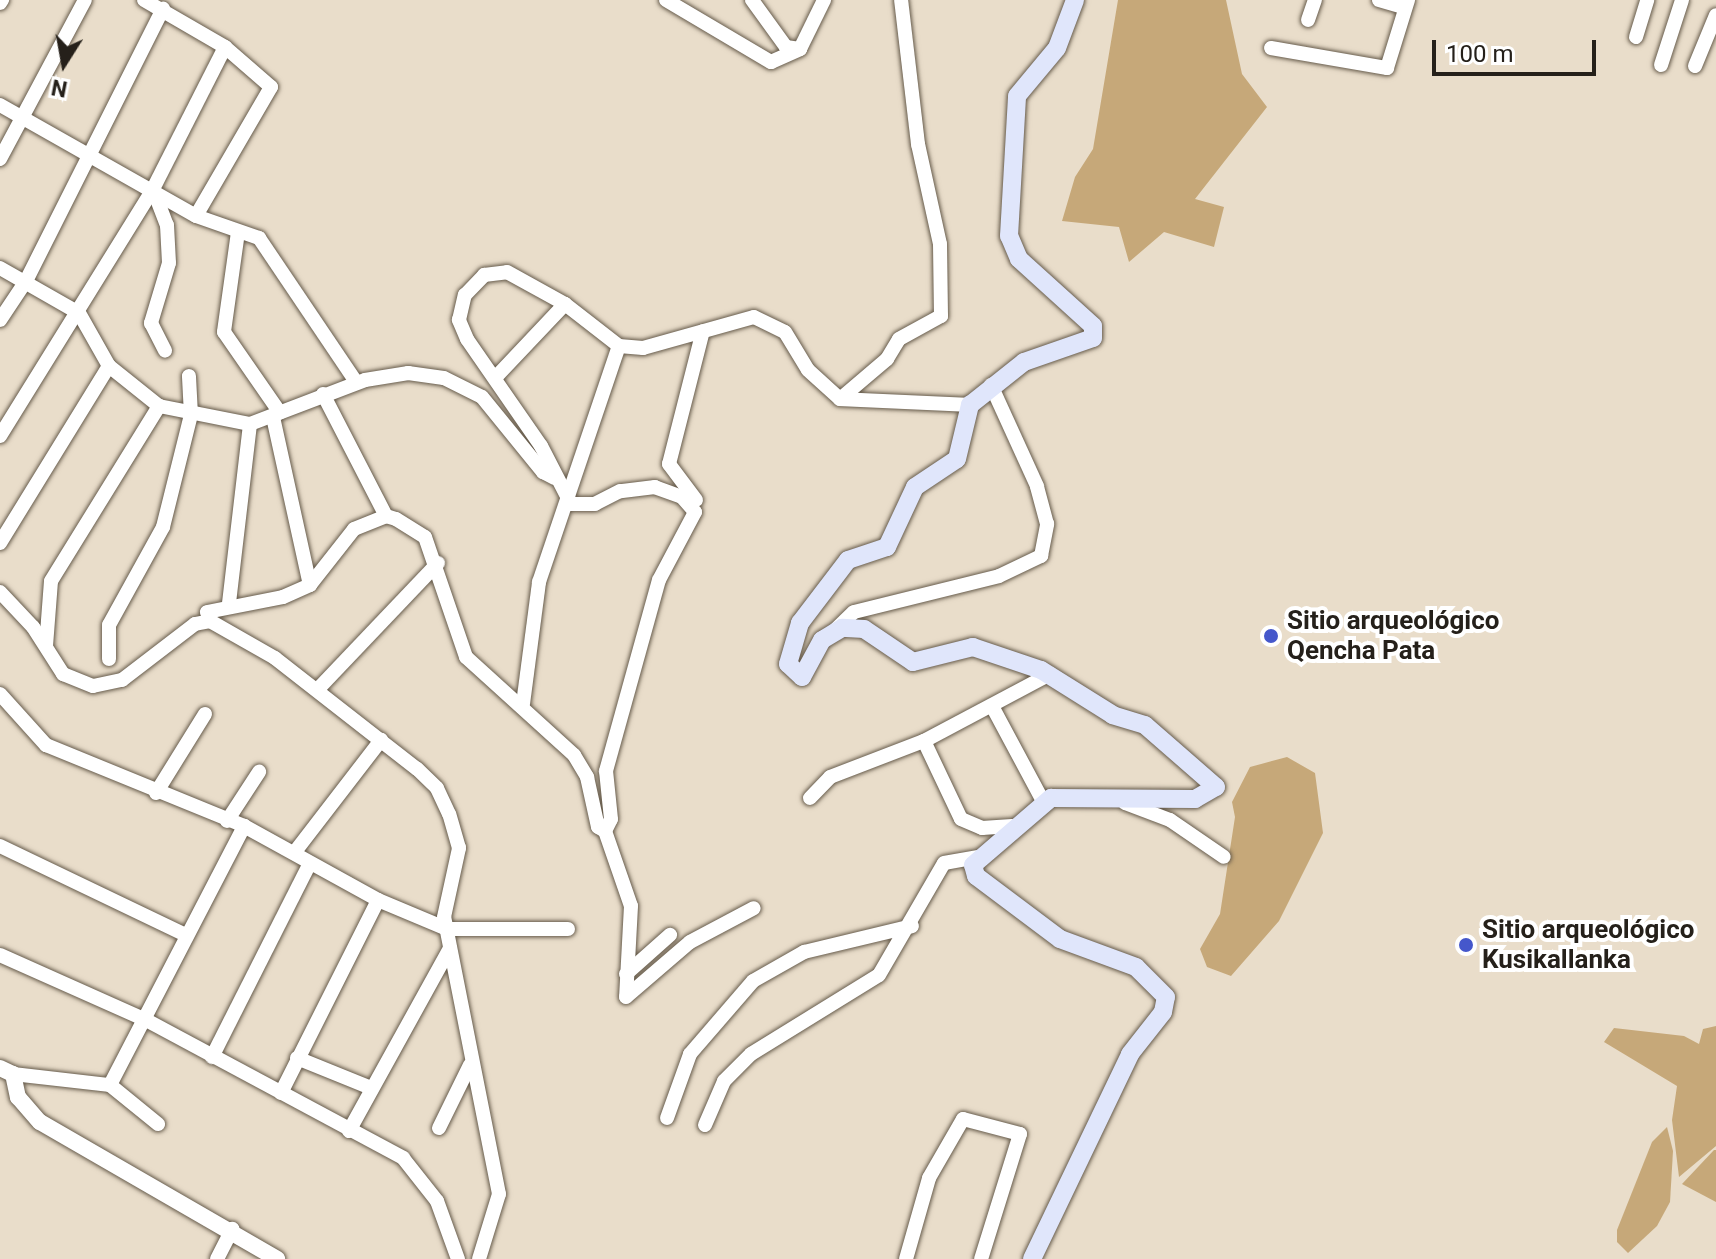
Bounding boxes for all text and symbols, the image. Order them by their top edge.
north arrow [24,24,104,104]
scale bar [1436,24,1600,74]
text: 100 m [1446,40,1513,68]
text: N [49,74,69,102]
place label: Sitio arqueológico Qencha Pata [1287,605,1499,666]
marker: Sitio arqueológico Qencha Pata [1262,627,1280,645]
place label: Sitio arqueológico Kusikallanka [1482,914,1694,976]
marker: Sitio arqueológico Kusikallanka [1457,936,1475,954]

